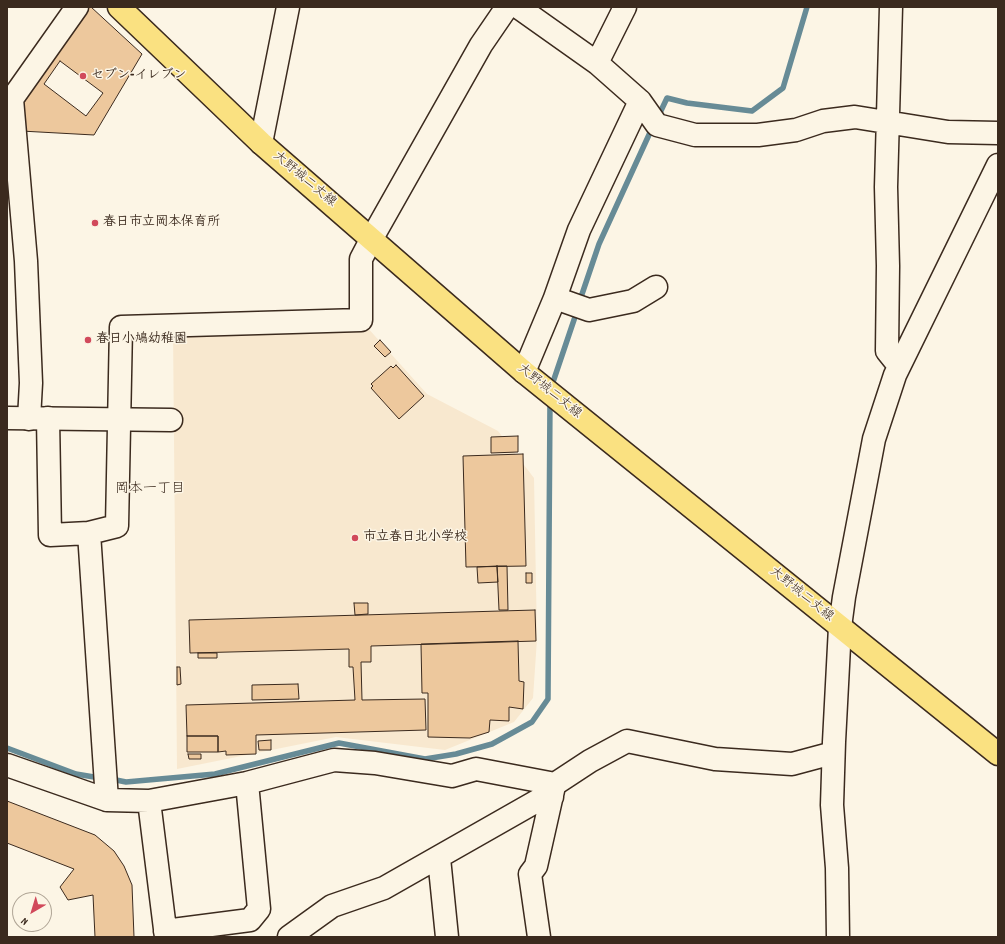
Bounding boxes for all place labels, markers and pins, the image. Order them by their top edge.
place label: セブン-イレブン [91,68,186,84]
marker: セブン-イレブン [78,71,88,81]
place label: 春日市立岡本保育所 [103,215,220,231]
marker: 春日市立岡本保育所 [90,218,100,228]
place label: 春日小鳩幼稚園 [96,332,187,348]
marker: 春日小鳩幼稚園 [83,335,93,345]
place label: 市立春日北小学校 [363,530,467,546]
marker: 市立春日北小学校 [350,533,360,543]

